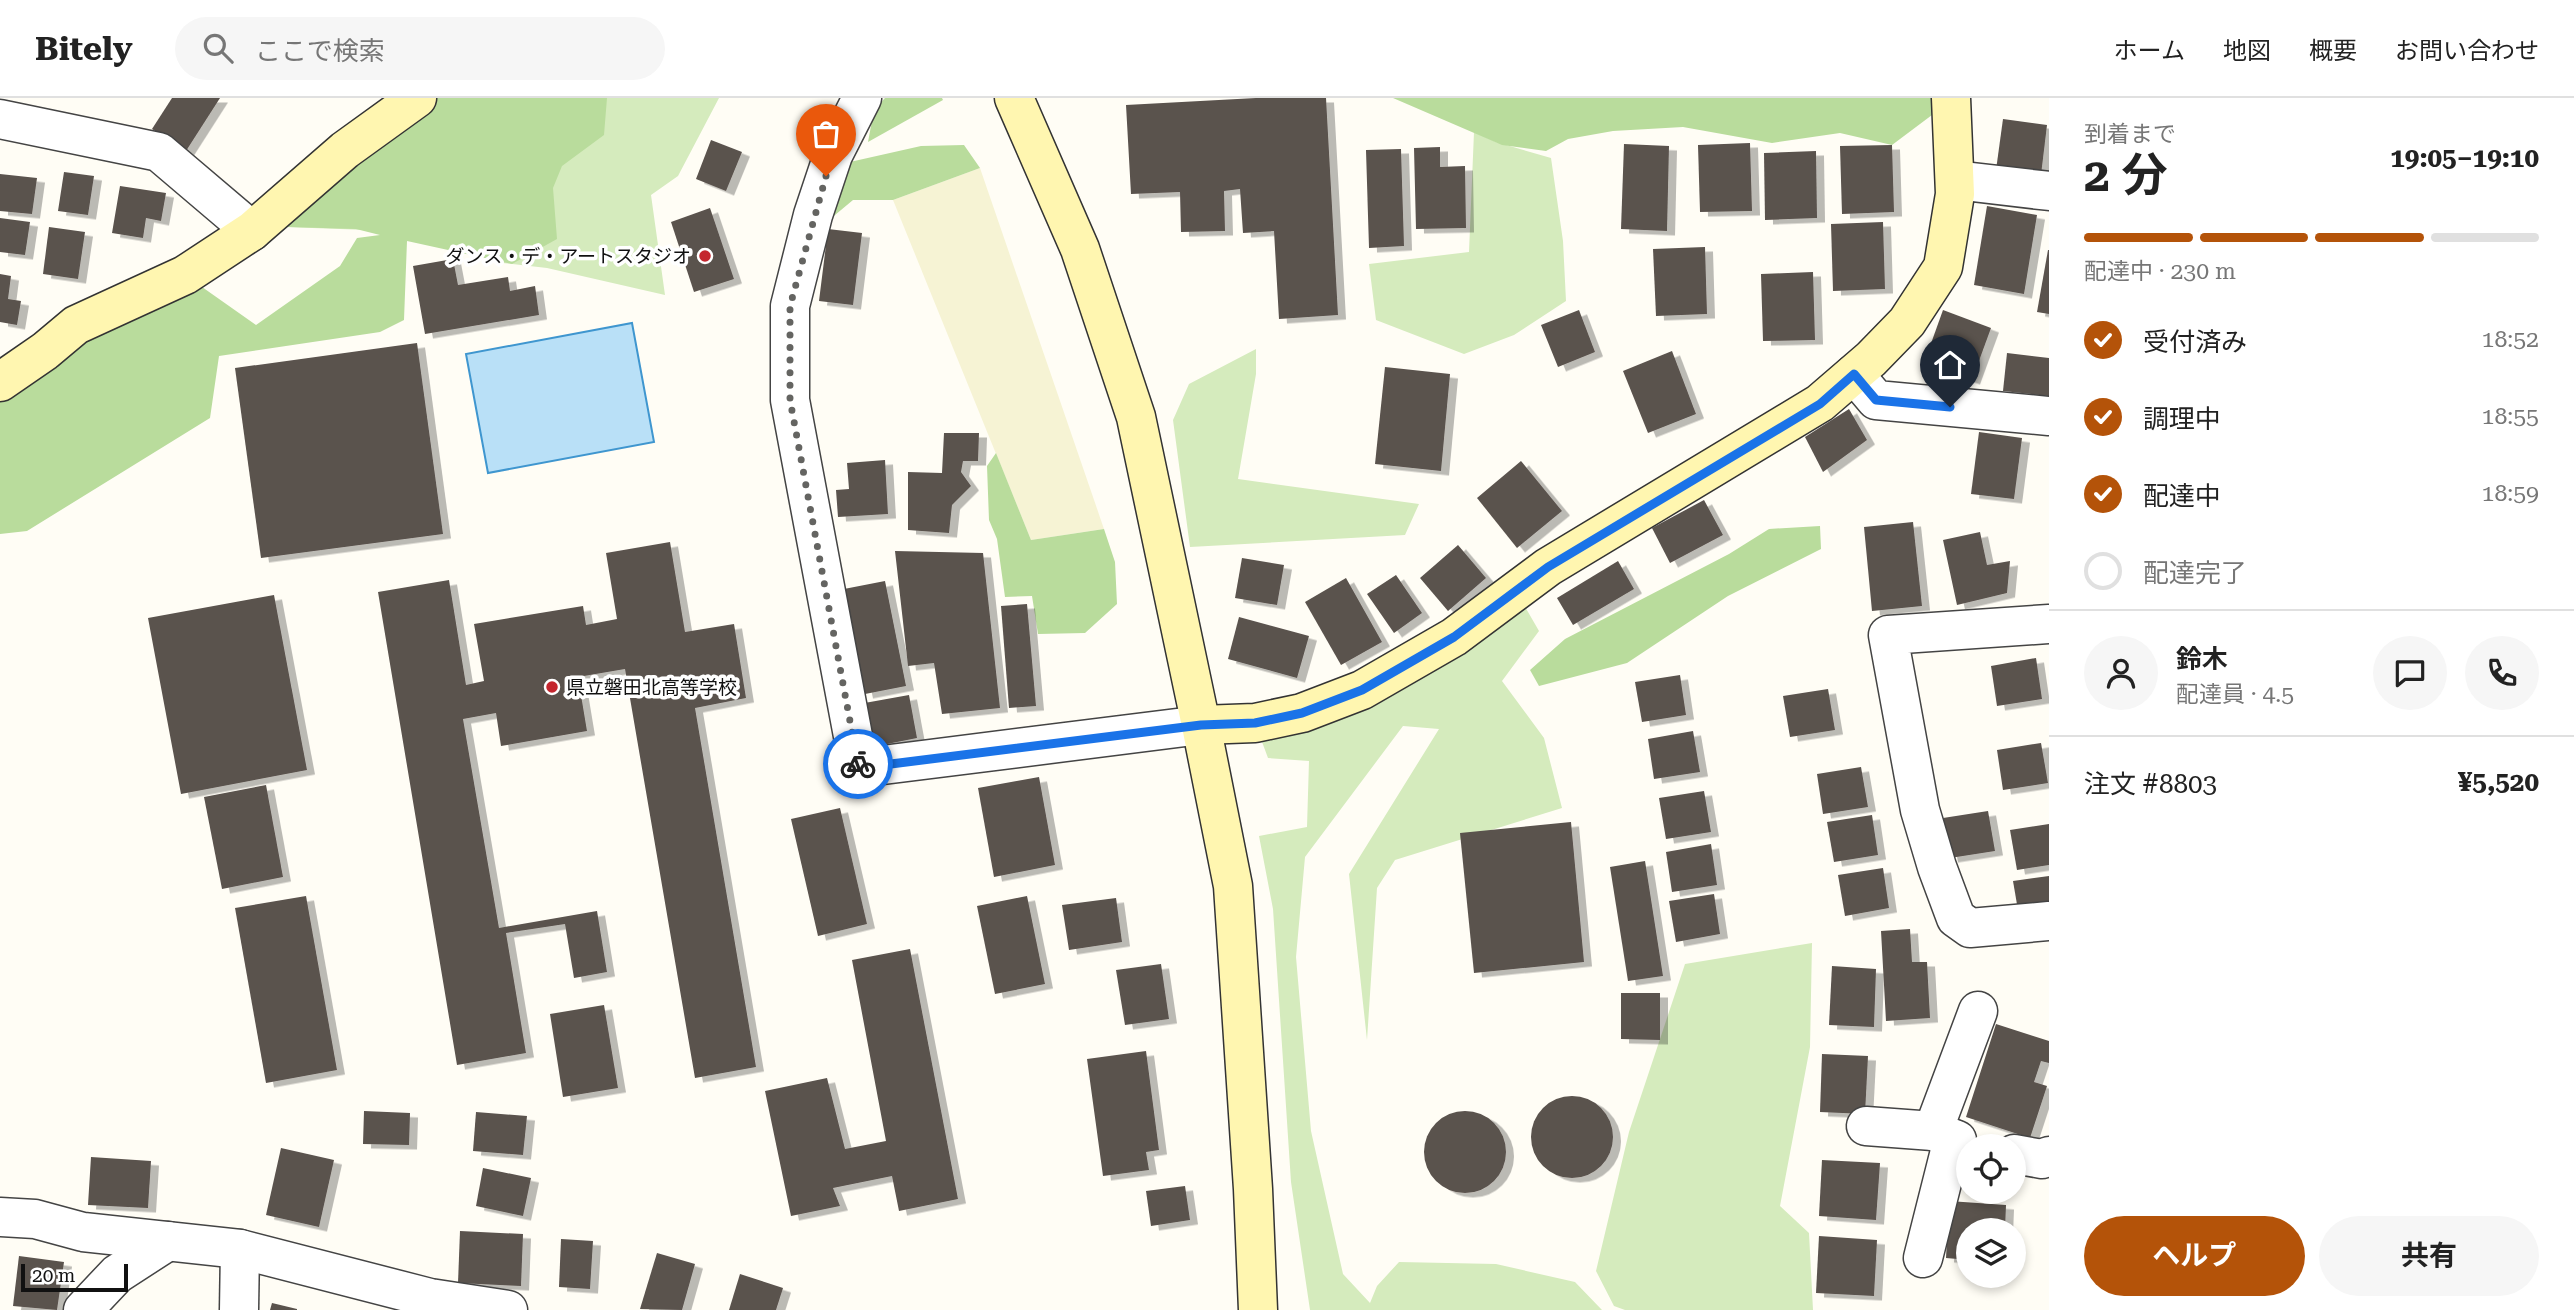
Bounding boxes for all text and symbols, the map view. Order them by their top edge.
search box [175,17,665,80]
text: Bitely [35,29,133,68]
icon: search [199,29,237,67]
text: ここで検索 [255,36,385,66]
text: ホーム [2114,37,2185,65]
text: 地図 [2223,37,2271,65]
text: 概要 [2309,37,2357,65]
text: お問い合わせ [2395,37,2539,65]
pin [796,104,856,176]
icon: bag [807,115,845,153]
text: 到着まで [2084,121,2176,148]
text: 19:05–19:10 [2390,143,2539,173]
text: 2 分 [2084,148,2167,202]
place label: ダンス・デ・アートスタジオ [446,245,691,268]
marker: ダンス・デ・アートスタジオ [697,248,713,264]
text: 配達中 · 230 m [2084,258,2236,285]
icon: check [2084,321,2122,359]
text: 18:52 [2482,326,2539,353]
text: 受付済み [2143,327,2247,357]
pin [1920,335,1980,407]
icon: home [1931,346,1969,384]
icon: check [2084,398,2122,436]
text: 18:55 [2482,403,2539,430]
text: 調理中 [2143,404,2221,434]
icon: check [2084,475,2122,513]
text: 18:59 [2482,480,2539,507]
text: 配達中 [2143,481,2221,511]
text: 配達完了 [2143,558,2247,588]
button: person [2084,636,2158,710]
button: chat [2373,636,2447,710]
button: phone [2465,636,2539,710]
text: 鈴木 [2176,644,2228,674]
place label: 県立磐田北高等学校 [566,676,737,699]
marker: 県立磐田北高等学校 [544,679,560,695]
text: 配達員 · 4.5 [2176,681,2294,708]
courier [823,729,893,799]
icon: bike [839,745,877,783]
text: ¥5,520 [2458,767,2539,797]
text: 注文 #8803 [2084,769,2217,799]
map controls [1956,1134,2026,1288]
button: locate [1956,1134,2026,1204]
button: ヘルプ [2084,1216,2305,1296]
button: 共有 [2319,1216,2539,1296]
button: layers [1956,1218,2026,1288]
scale bar [21,1261,128,1293]
text: 20 m [32,1264,75,1287]

